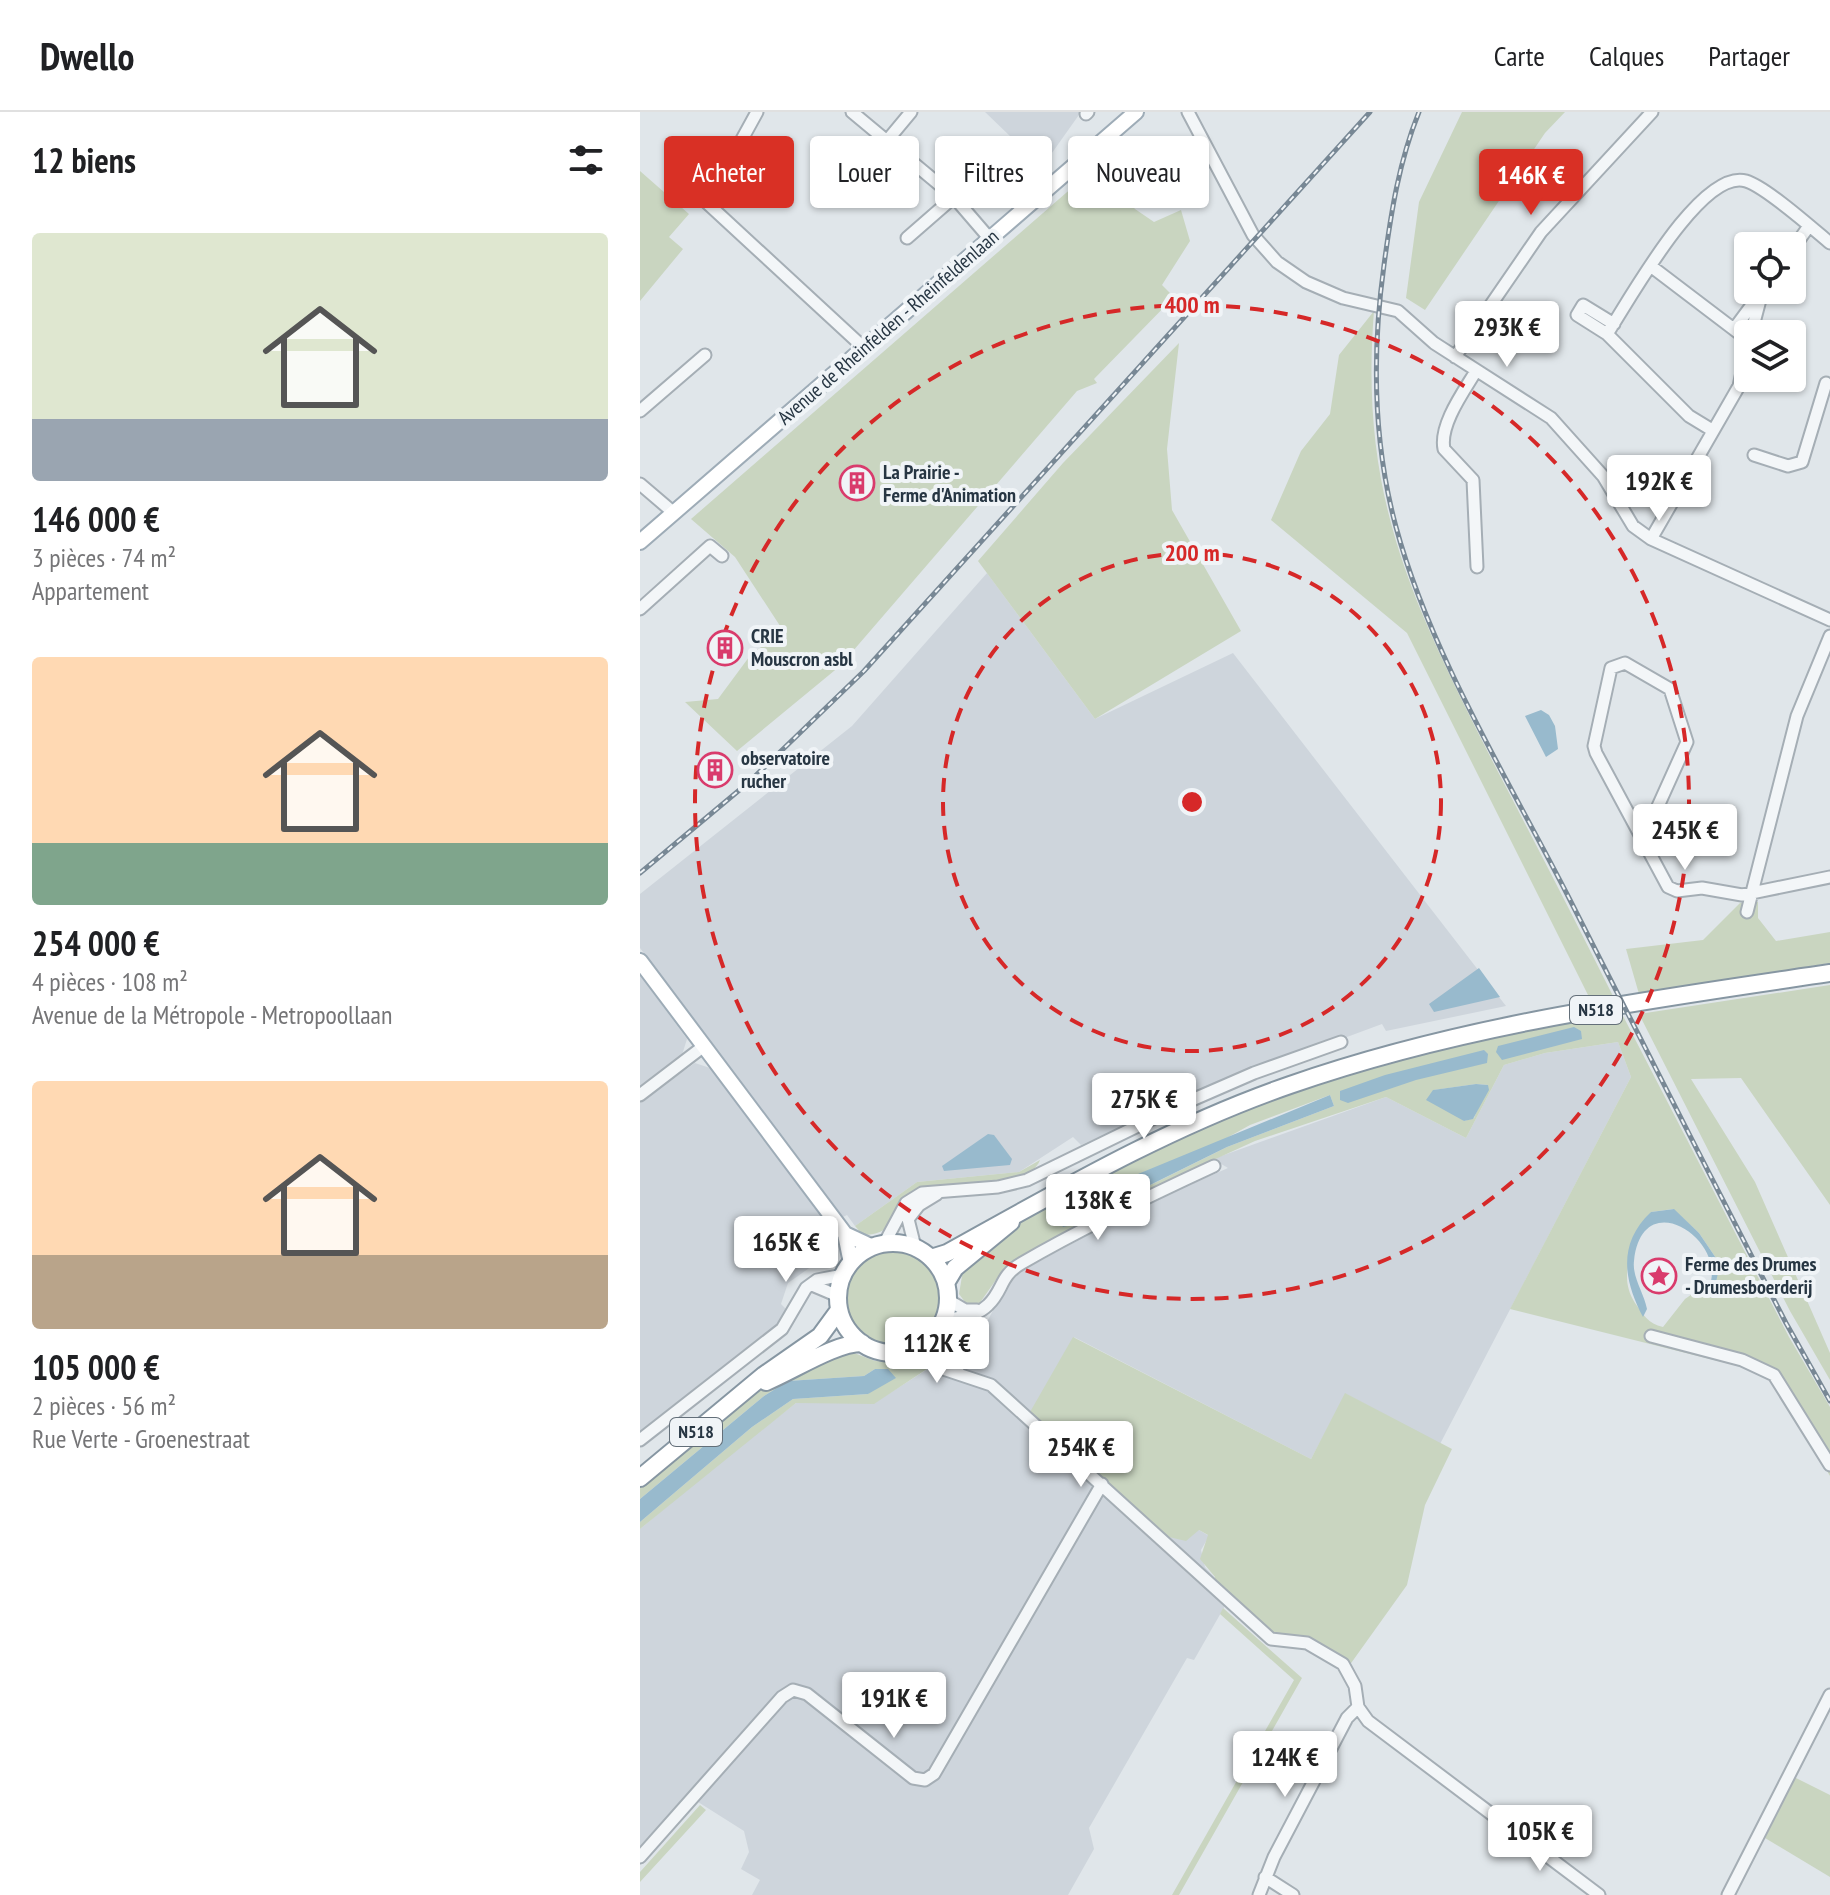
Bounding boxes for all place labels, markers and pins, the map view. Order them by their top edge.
pin: 146K € [1466,149,1596,217]
pin: 293K € [1442,301,1572,369]
pin: 192K € [1594,455,1724,523]
place label: La Prairie - Ferme d'Animation [883,459,1016,508]
building icon: La Prairie - Ferme d'Animation [838,464,876,502]
place label: CRIE Mouscron asbl [751,623,853,672]
building icon: CRIE Mouscron asbl [706,629,744,667]
place label: observatoire rucher [741,745,830,794]
building icon: observatoire rucher [696,751,734,789]
centre of rings [1178,788,1206,816]
pin: 245K € [1620,804,1750,872]
pin: 275K € [1079,1073,1209,1141]
pin: 138K € [1033,1174,1163,1242]
pin: 165K € [721,1216,851,1284]
place label: Ferme des Drumes - Drumesboerderij [1685,1251,1817,1300]
place icon: Ferme des Drumes - Drumesboerderij [1640,1257,1678,1295]
pin: 112K € [872,1317,1002,1385]
pin: 254K € [1016,1421,1146,1489]
pin: 191K € [829,1672,959,1740]
pin: 124K € [1220,1731,1350,1799]
pin: 105K € [1475,1805,1605,1873]

